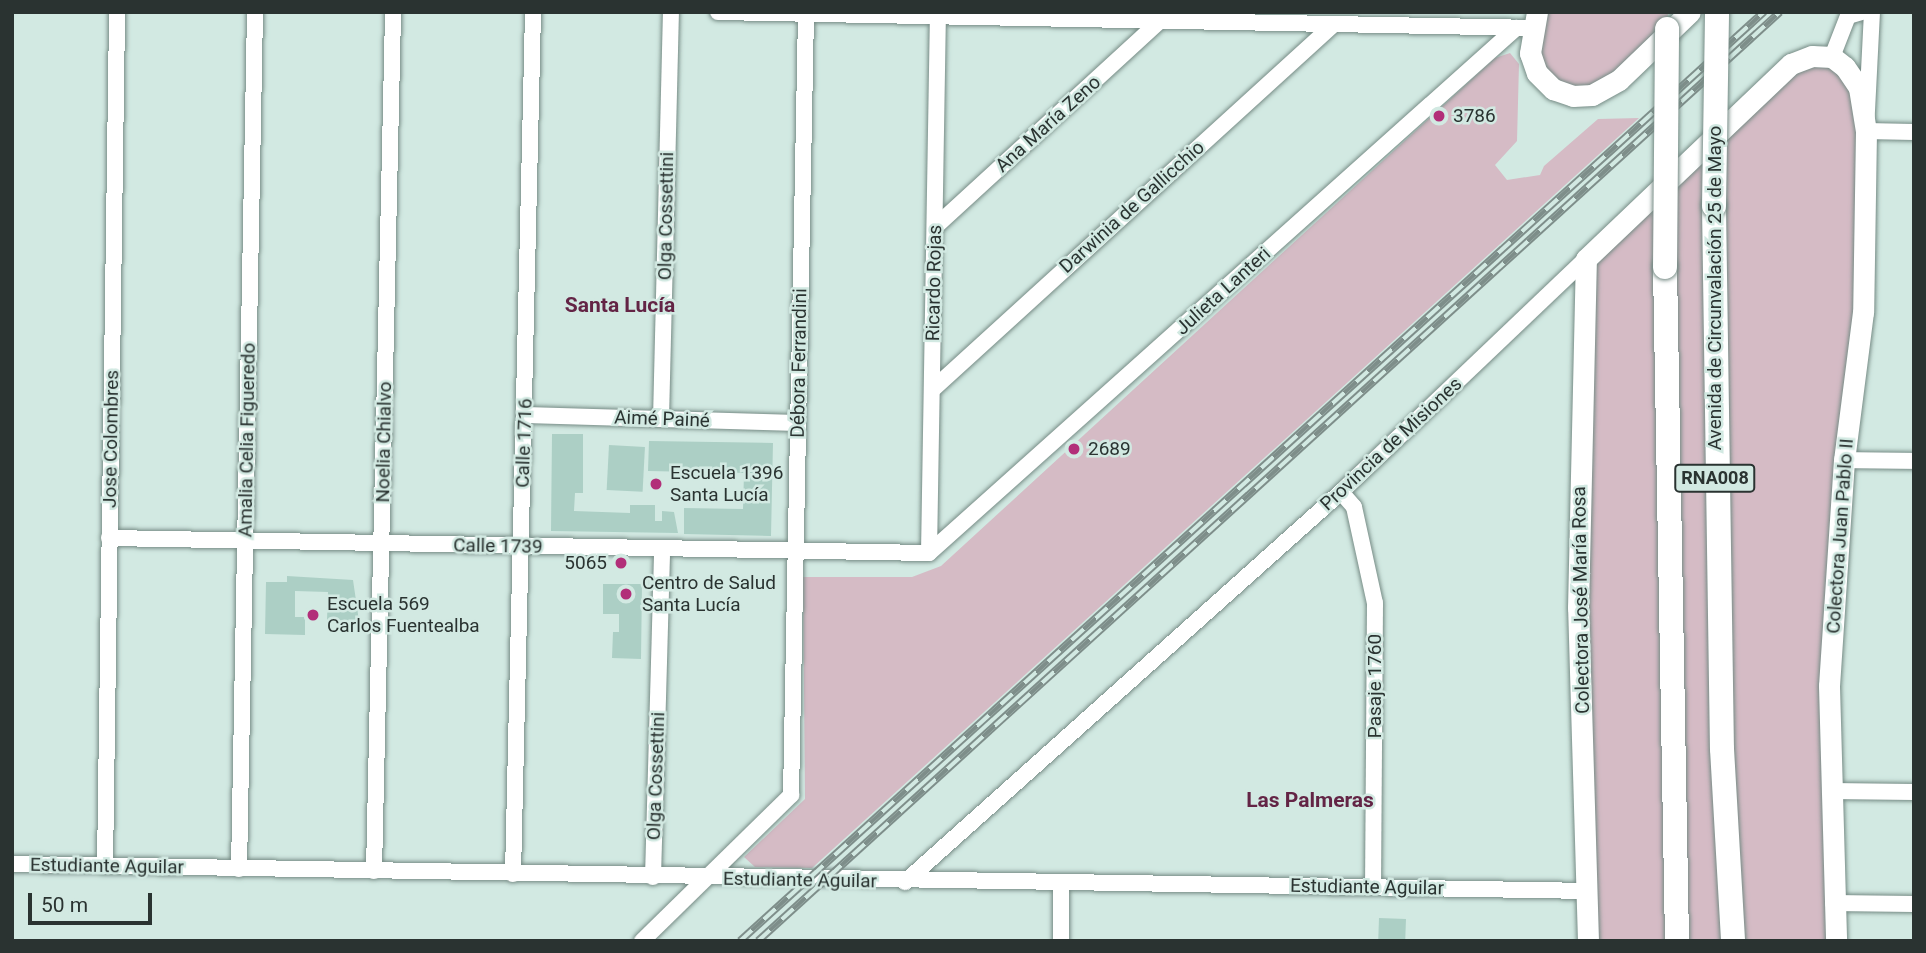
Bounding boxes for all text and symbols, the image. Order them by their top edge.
street label: Ana María Zeno [991,71,1105,177]
place label: 3786 [1453,105,1496,127]
marker: 3786 [1431,108,1447,124]
street label: Avenida de Circunvalación 25 de Mayo [1704,126,1726,450]
street label: Darwinia de Gallicchio [1055,136,1209,278]
street label: Olga Cossettini [653,152,679,280]
street label: Ricardo Rojas [922,225,946,341]
street label: Julieta Lanteri [1171,242,1275,340]
street label: Débora Ferrandini [786,288,812,438]
district label: Santa Lucía [565,292,675,318]
street label: Amalia Celia Figueredo [234,342,260,538]
street label: Jose Colombres [98,370,124,508]
street label: Provincia de Misiones [1315,373,1467,515]
street label: Noelia Chialvo [372,381,396,503]
street label: Calle 1716 [511,398,537,488]
street label: Aimé Painé [614,406,710,432]
place label: 2689 [1088,438,1131,460]
street label: Colectora Juan Pablo II [1822,438,1858,634]
marker: 2689 [1066,441,1082,457]
place label: Escuela 1396 Santa Lucía [670,462,783,506]
road number: RNA008 [1673,464,1757,492]
marker: Escuela 1396 Santa Lucía [648,476,664,492]
street label: Colectora José María Rosa [1568,486,1594,714]
street label: Calle 1739 [453,534,543,558]
place label: 5065 [564,552,607,574]
marker: 5065 [613,555,629,571]
place label: Centro de Salud Santa Lucía [642,572,776,616]
marker: Centro de Salud Santa Lucía [616,584,636,604]
place label: Escuela 569 Carlos Fuentealba [327,593,480,637]
marker: Escuela 569 Carlos Fuentealba [305,607,321,623]
street label: Pasaje 1760 [1364,634,1386,738]
street label: Olga Cossettini [642,711,670,841]
district label: Las Palmeras [1246,787,1374,813]
street label: Estudiante Aguilar [30,853,184,879]
street label: Estudiante Aguilar [723,867,877,893]
street label: Estudiante Aguilar [1290,874,1444,900]
scale bar [32,880,156,924]
text: 50 m [41,893,88,917]

